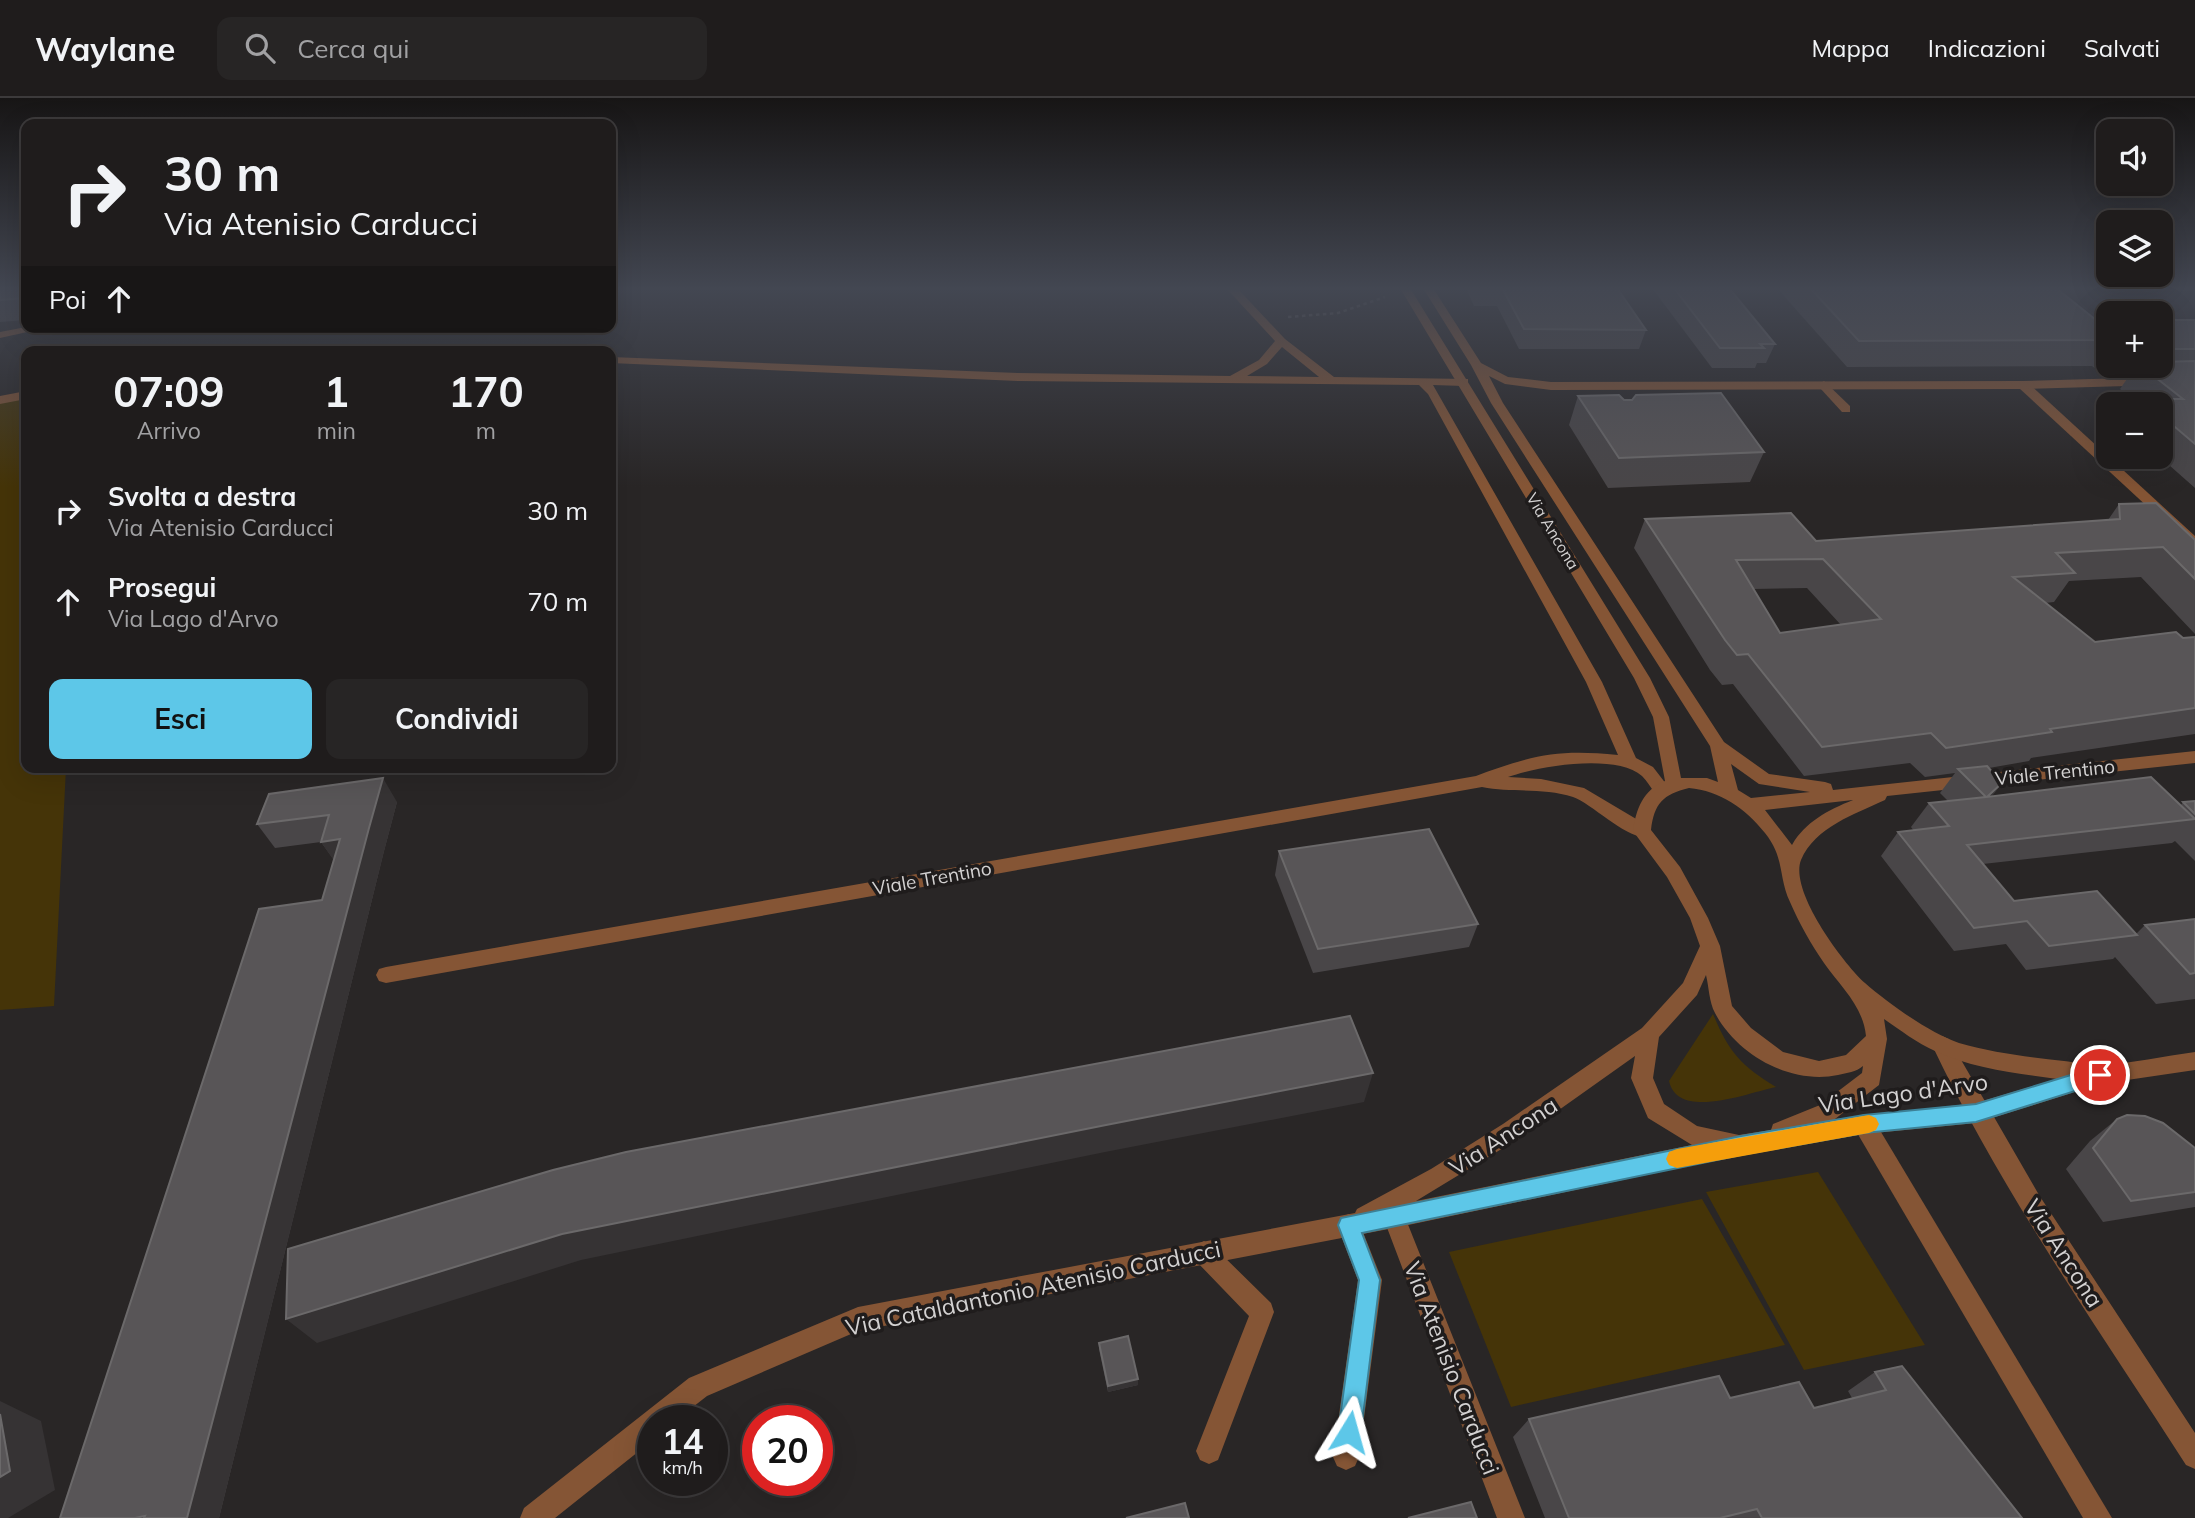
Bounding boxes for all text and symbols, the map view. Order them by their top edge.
search box [217,17,707,80]
text: Waylane [35,28,175,69]
icon: search [241,29,279,67]
text: Cerca qui [297,32,410,65]
text: Mappa [1811,33,1890,63]
text: Indicazioni [1928,33,2046,63]
text: Salvati [2084,33,2160,63]
map controls [2096,119,2173,469]
button: sound [2096,119,2173,196]
text: 30 m [164,142,280,203]
icon: right [49,147,140,238]
text: Via Atenisio Carducci [164,203,478,243]
button: layers [2096,210,2173,287]
icon: ahead [100,280,138,318]
text: Poi [49,283,86,316]
button: + [2096,301,2173,378]
text: 07:09 [113,365,224,418]
text: 1 [324,365,349,418]
text: 170 [448,365,524,418]
button: − [2096,392,2173,469]
text: Arrivo [137,416,201,445]
text: min [317,416,356,445]
text: m [476,416,496,445]
text: Svolta a destra [108,480,296,513]
street label: Via Ancona [1522,489,1584,573]
icon: right [49,492,87,530]
text: 30 m [527,494,588,527]
text: Via Atenisio Carducci [108,513,334,542]
text: Prosegui [108,571,216,604]
icon: ahead [49,583,87,621]
text: 70 m [527,585,588,618]
text: Via Lago d'Arvo [108,604,279,633]
button: Esci [49,679,312,759]
button: Condividi [326,679,588,759]
street label: Viale Trentino [1994,754,2116,790]
street label: Viale Trentino [871,856,993,900]
pin [2070,1045,2130,1105]
icon: arrive [2081,1056,2119,1094]
street label: Via Lago d'Arvo [1816,1067,1990,1119]
street label: Via Ancona [1443,1090,1563,1182]
street label: Via Ancona [2018,1193,2110,1313]
street label: Via Cataldantonio Atenisio Carducci [843,1234,1223,1342]
street label: Via Atenisio Carducci [1398,1257,1506,1479]
position arrow [1312,1395,1386,1469]
speed limit sign: 20 [742,1405,833,1496]
text: 14 [661,1419,704,1463]
text: km/h [662,1456,703,1479]

